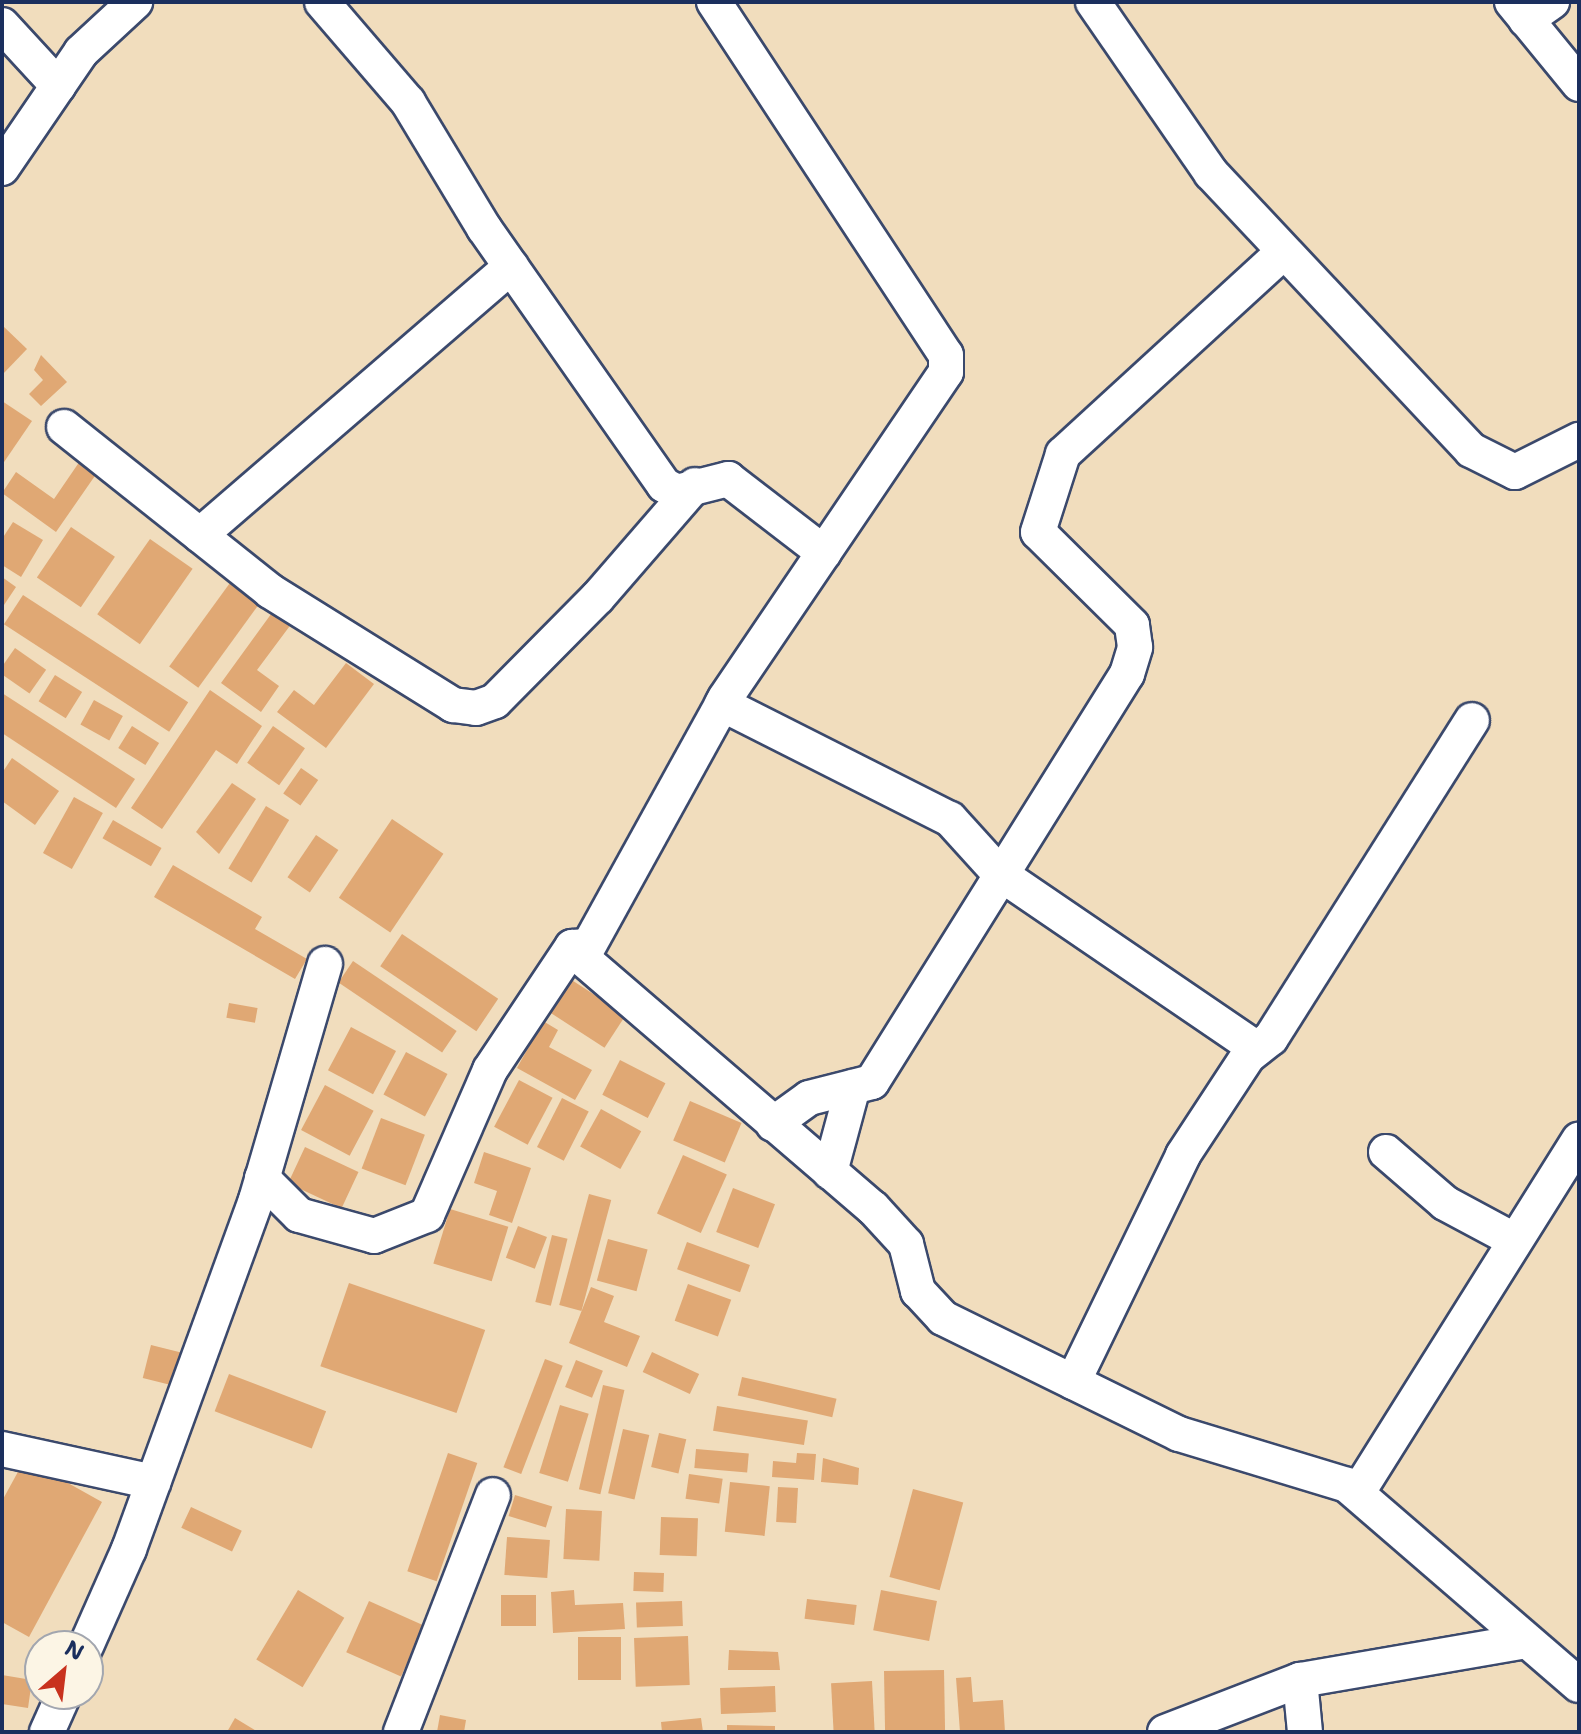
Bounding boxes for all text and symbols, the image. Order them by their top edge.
north arrow [24,1630,104,1710]
text: N [60,1633,89,1667]

